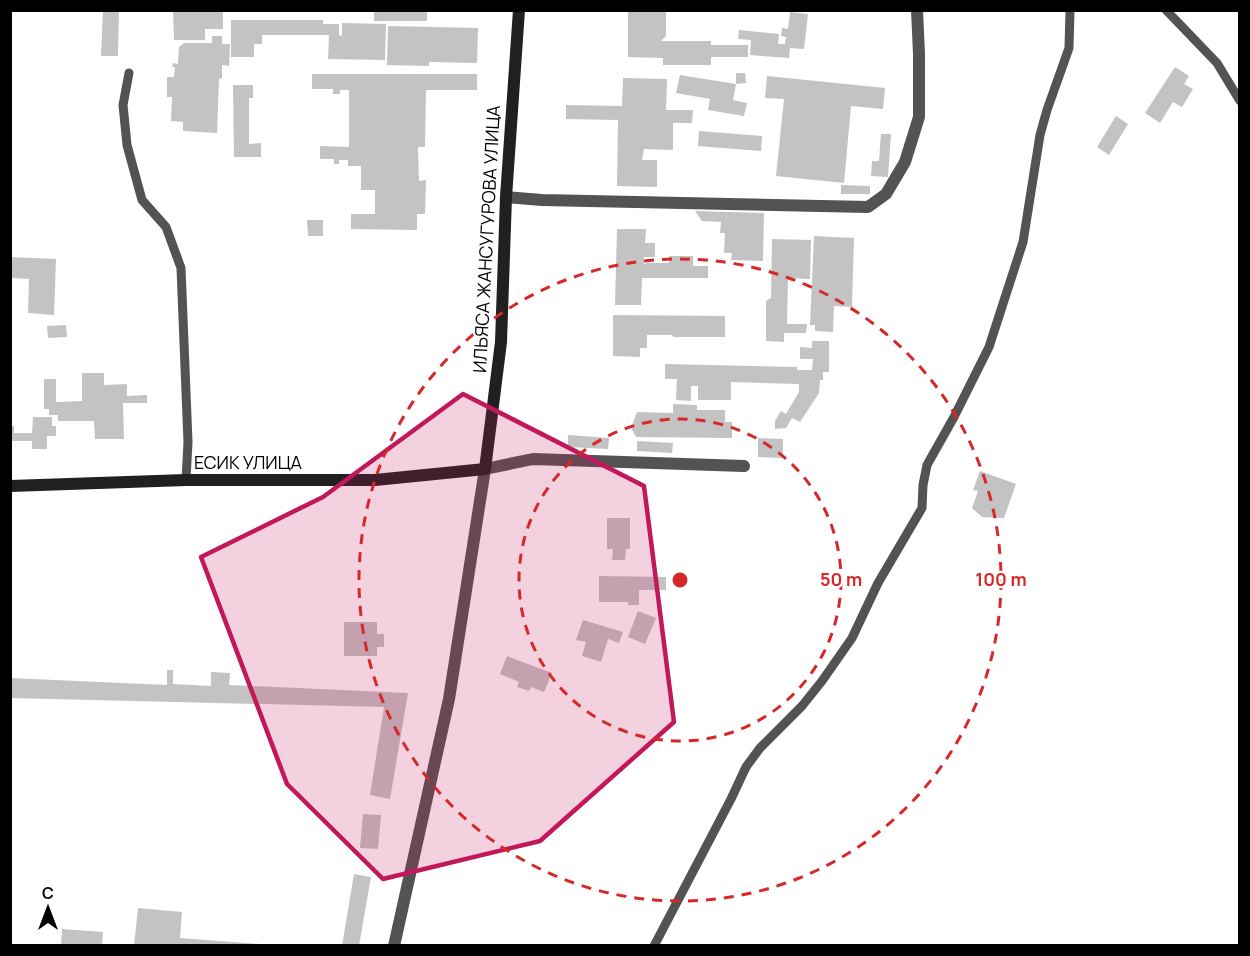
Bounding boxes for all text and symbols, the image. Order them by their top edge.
street label: ИЛЬЯСА ЖАНСУГУРОВА УЛИЦА [467,104,505,373]
street label: ЕСИК УЛИЦА [194,450,303,474]
text: 50 m [820,567,862,591]
text: 100 m [975,567,1027,591]
centre of rings [670,570,690,590]
north arrow [18,878,78,938]
text: С [42,882,54,904]

